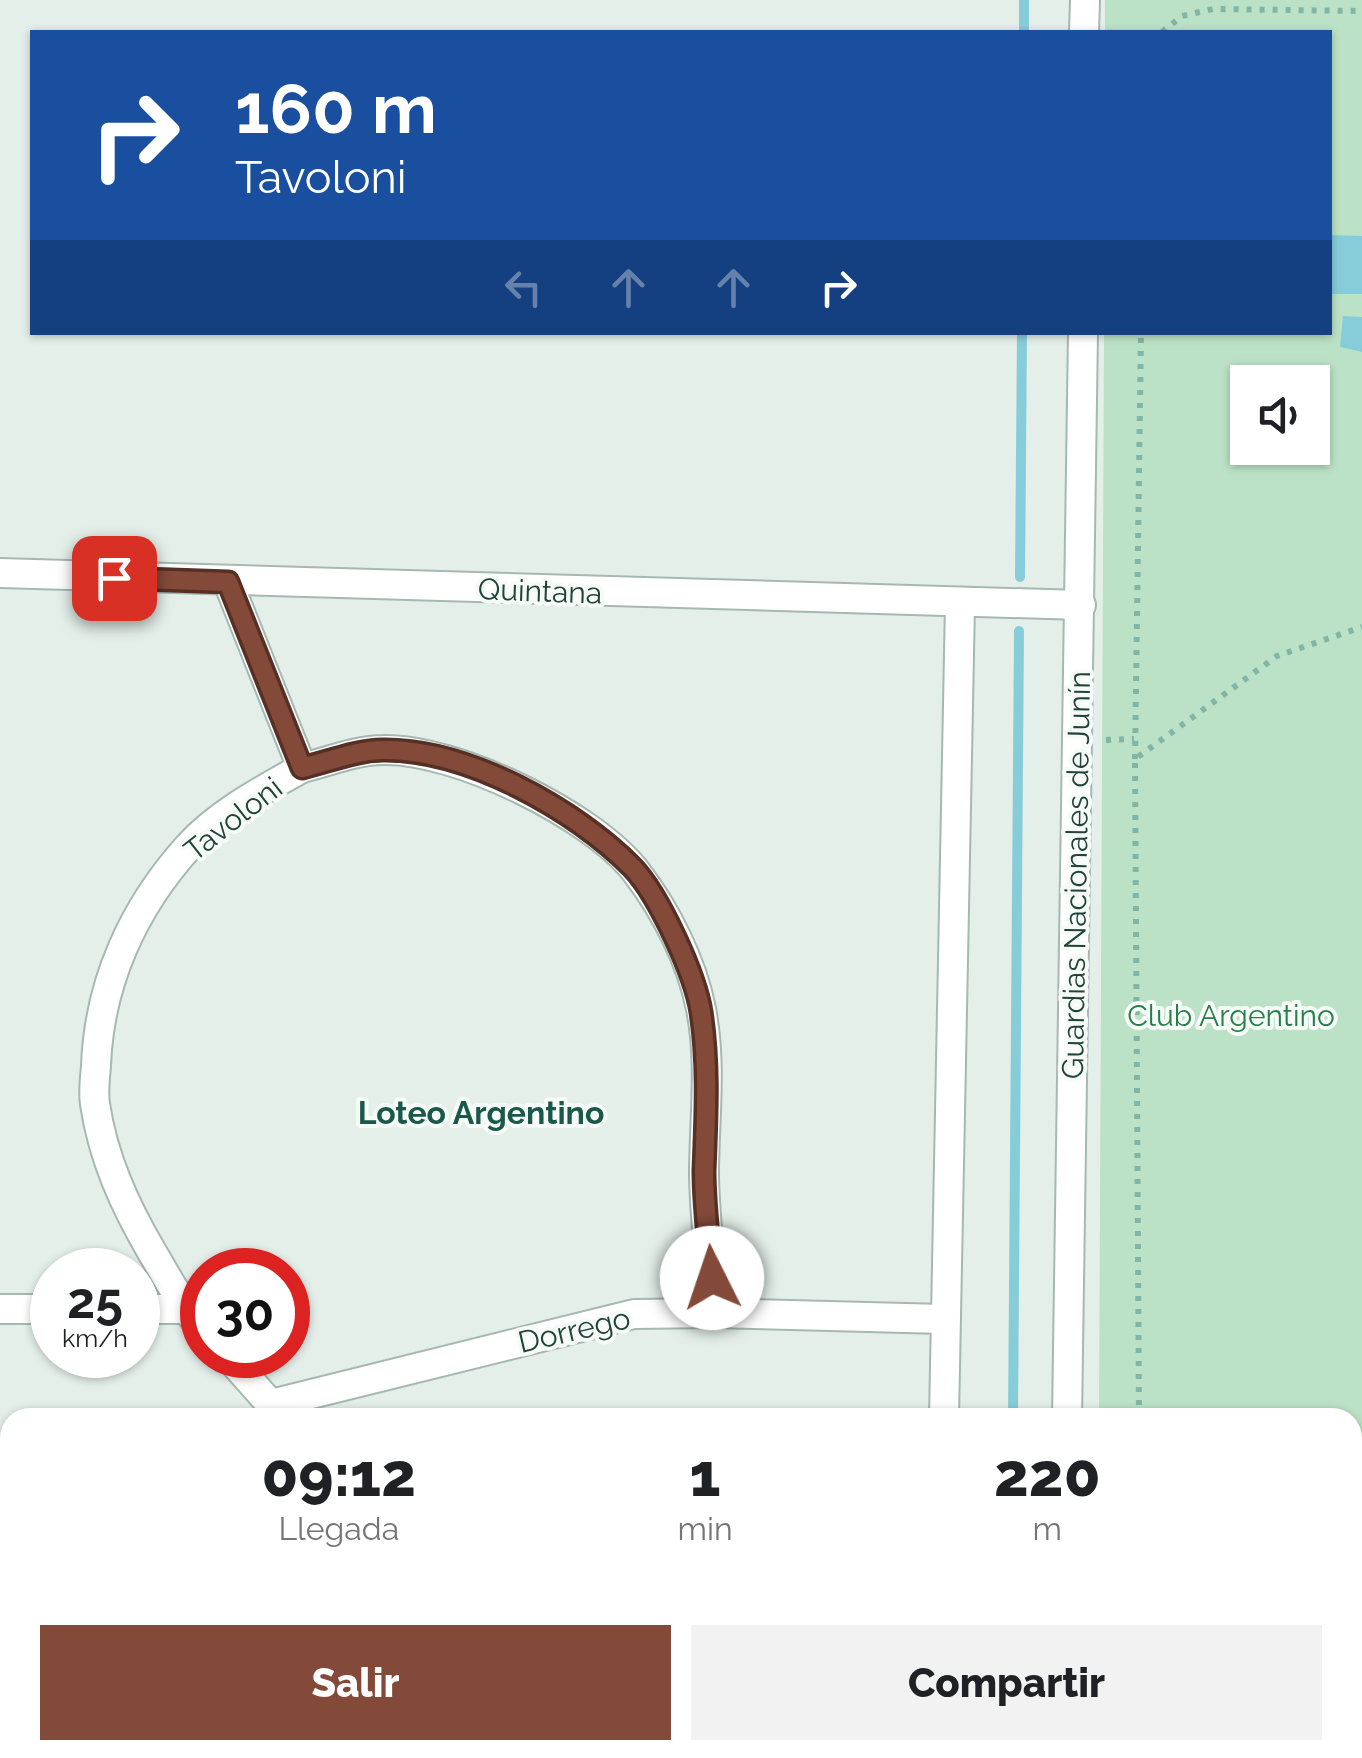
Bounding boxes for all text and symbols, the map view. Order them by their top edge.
text: 160 m [235,67,437,149]
icon: right [70,70,200,200]
text: Tavoloni [235,151,407,204]
icon: left [496,260,551,315]
icon: ahead [601,260,656,315]
icon: ahead [706,260,761,315]
icon: right [811,260,866,315]
map controls [1230,365,1330,465]
button: sound [1230,365,1330,465]
pin [72,536,157,621]
icon: arrive [87,551,142,606]
street label: Quintana [477,571,603,611]
street label: Guardias Nacionales de Junín [1055,671,1097,1079]
street label: Tavoloni [177,770,289,868]
park label: Club Argentino [1127,998,1335,1033]
district label: Loteo Argentino [358,1094,604,1131]
position arrow [660,1226,764,1330]
speed limit sign: 30 [180,1248,310,1378]
text: 25 [67,1271,123,1330]
street label: Dorrego [515,1300,633,1360]
text: km/h [62,1323,128,1353]
text: 09:12 [262,1440,416,1510]
text: 1 [689,1440,721,1510]
text: 220 [994,1440,1101,1510]
text: Llegada [278,1510,399,1547]
text: min [678,1510,733,1547]
text: m [1033,1510,1062,1547]
button: Salir [40,1625,671,1740]
button: Compartir [691,1625,1322,1740]

